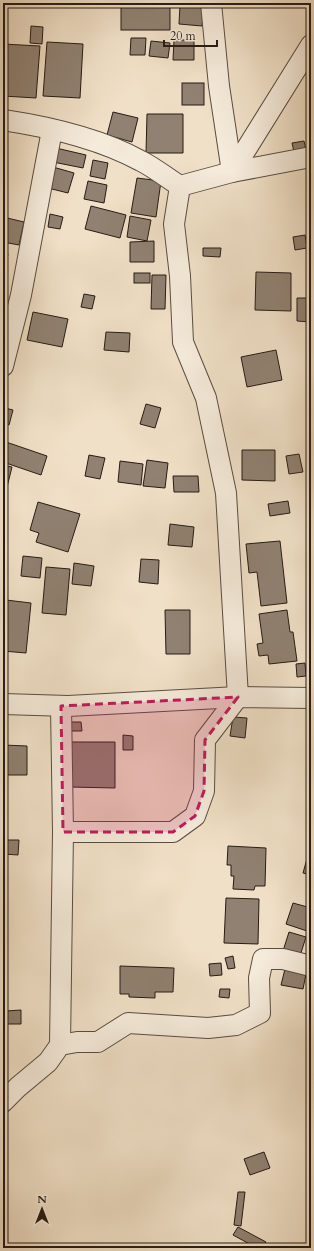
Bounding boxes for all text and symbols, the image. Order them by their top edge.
scale bar [164,22,217,48]
text: 20 m [170,28,197,44]
north arrow [22,1189,62,1229]
text: N [37,1192,47,1207]

